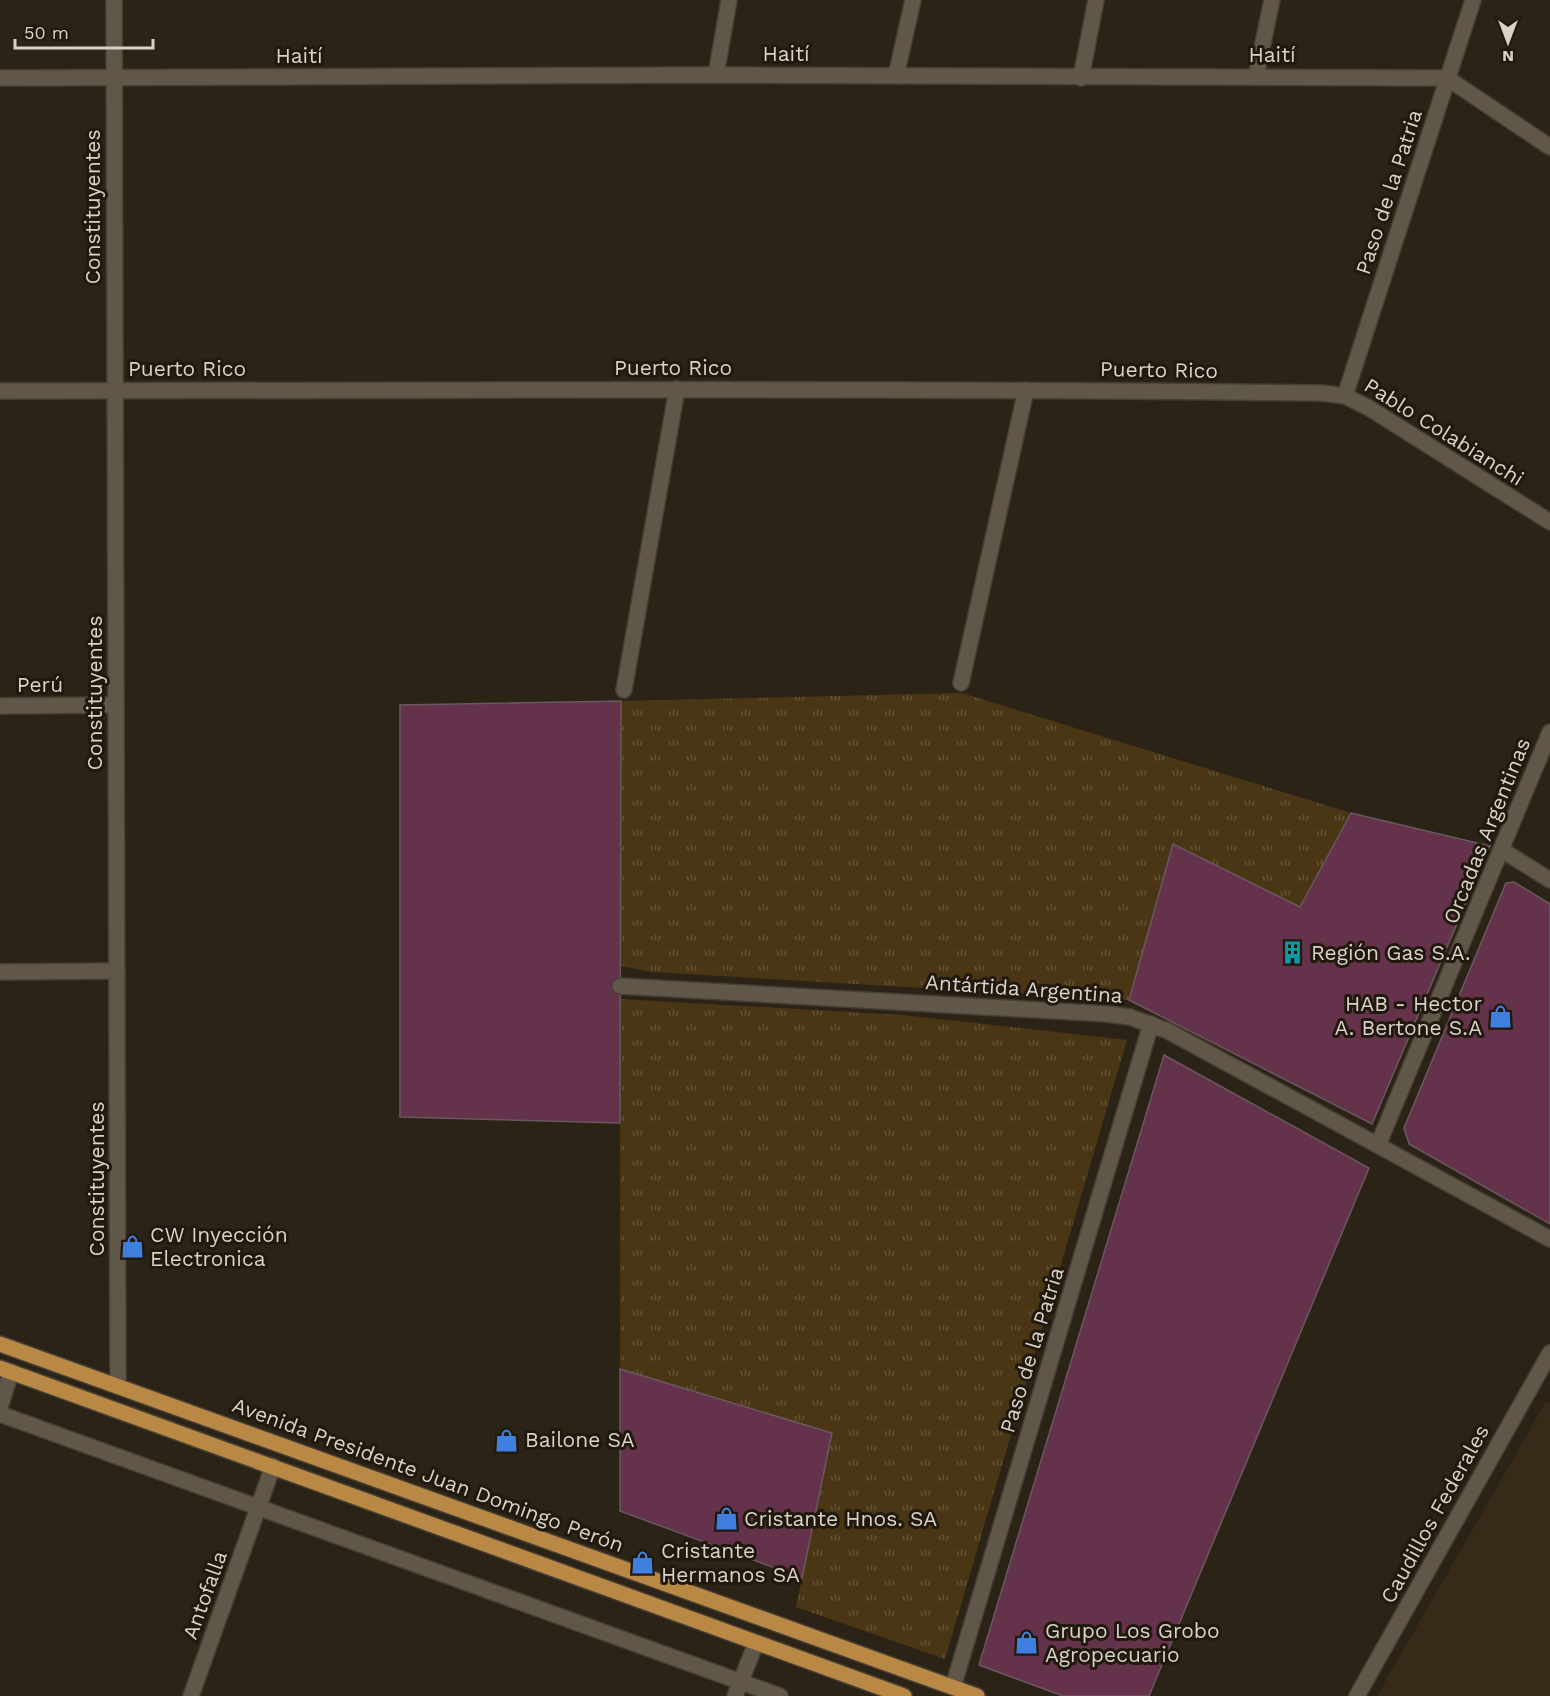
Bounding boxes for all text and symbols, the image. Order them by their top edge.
scale bar [15,12,153,50]
north arrow [1478,12,1538,72]
text: 50 m [24,22,69,43]
street label: Haití [762,41,810,66]
street label: Haití [1248,42,1296,67]
street label: Haití [275,43,323,68]
text: N [1502,47,1514,66]
street label: Paso de la Patria [1350,106,1427,278]
street label: Constituyentes [80,129,105,285]
street label: Puerto Rico [614,355,732,380]
street label: Puerto Rico [128,356,246,381]
street label: Puerto Rico [1100,356,1218,383]
street label: Pablo Colabianchi [1360,372,1529,491]
street label: Constituyentes [82,615,107,771]
street label: Perú [17,672,63,697]
street label: Orcadas Argentinas [1438,734,1535,927]
building icon: Región Gas S.A. [1280,940,1306,966]
place label: Región Gas S.A. [1311,940,1470,965]
street label: Antártida Argentina [924,969,1124,1008]
place label: HAB - Hector A. Bertone S.A [1335,991,1482,1040]
shop icon: HAB - Hector A. Bertone S.A [1487,1003,1513,1029]
street label: Constituyentes [84,1101,109,1257]
place label: CW Inyección Electronica [150,1222,288,1271]
shop icon: CW Inyección Electronica [119,1234,145,1260]
street label: Paso de la Patria [994,1264,1069,1436]
street label: Avenida Presidente Juan Domingo Perón [229,1392,627,1557]
street label: Caudillos Federales [1375,1420,1494,1608]
shop icon: Bailone SA [494,1427,520,1453]
place label: Bailone SA [525,1427,635,1452]
shop icon: Cristante Hnos. SA [713,1506,739,1532]
place label: Cristante Hnos. SA [744,1506,937,1531]
place label: Cristante Hermanos SA [661,1538,800,1587]
street label: Antofalla [177,1547,232,1642]
shop icon: Cristante Hermanos SA [630,1550,656,1576]
place label: Grupo Los Grobo Agropecuario [1045,1618,1220,1667]
shop icon: Grupo Los Grobo Agropecuario [1014,1630,1040,1656]

